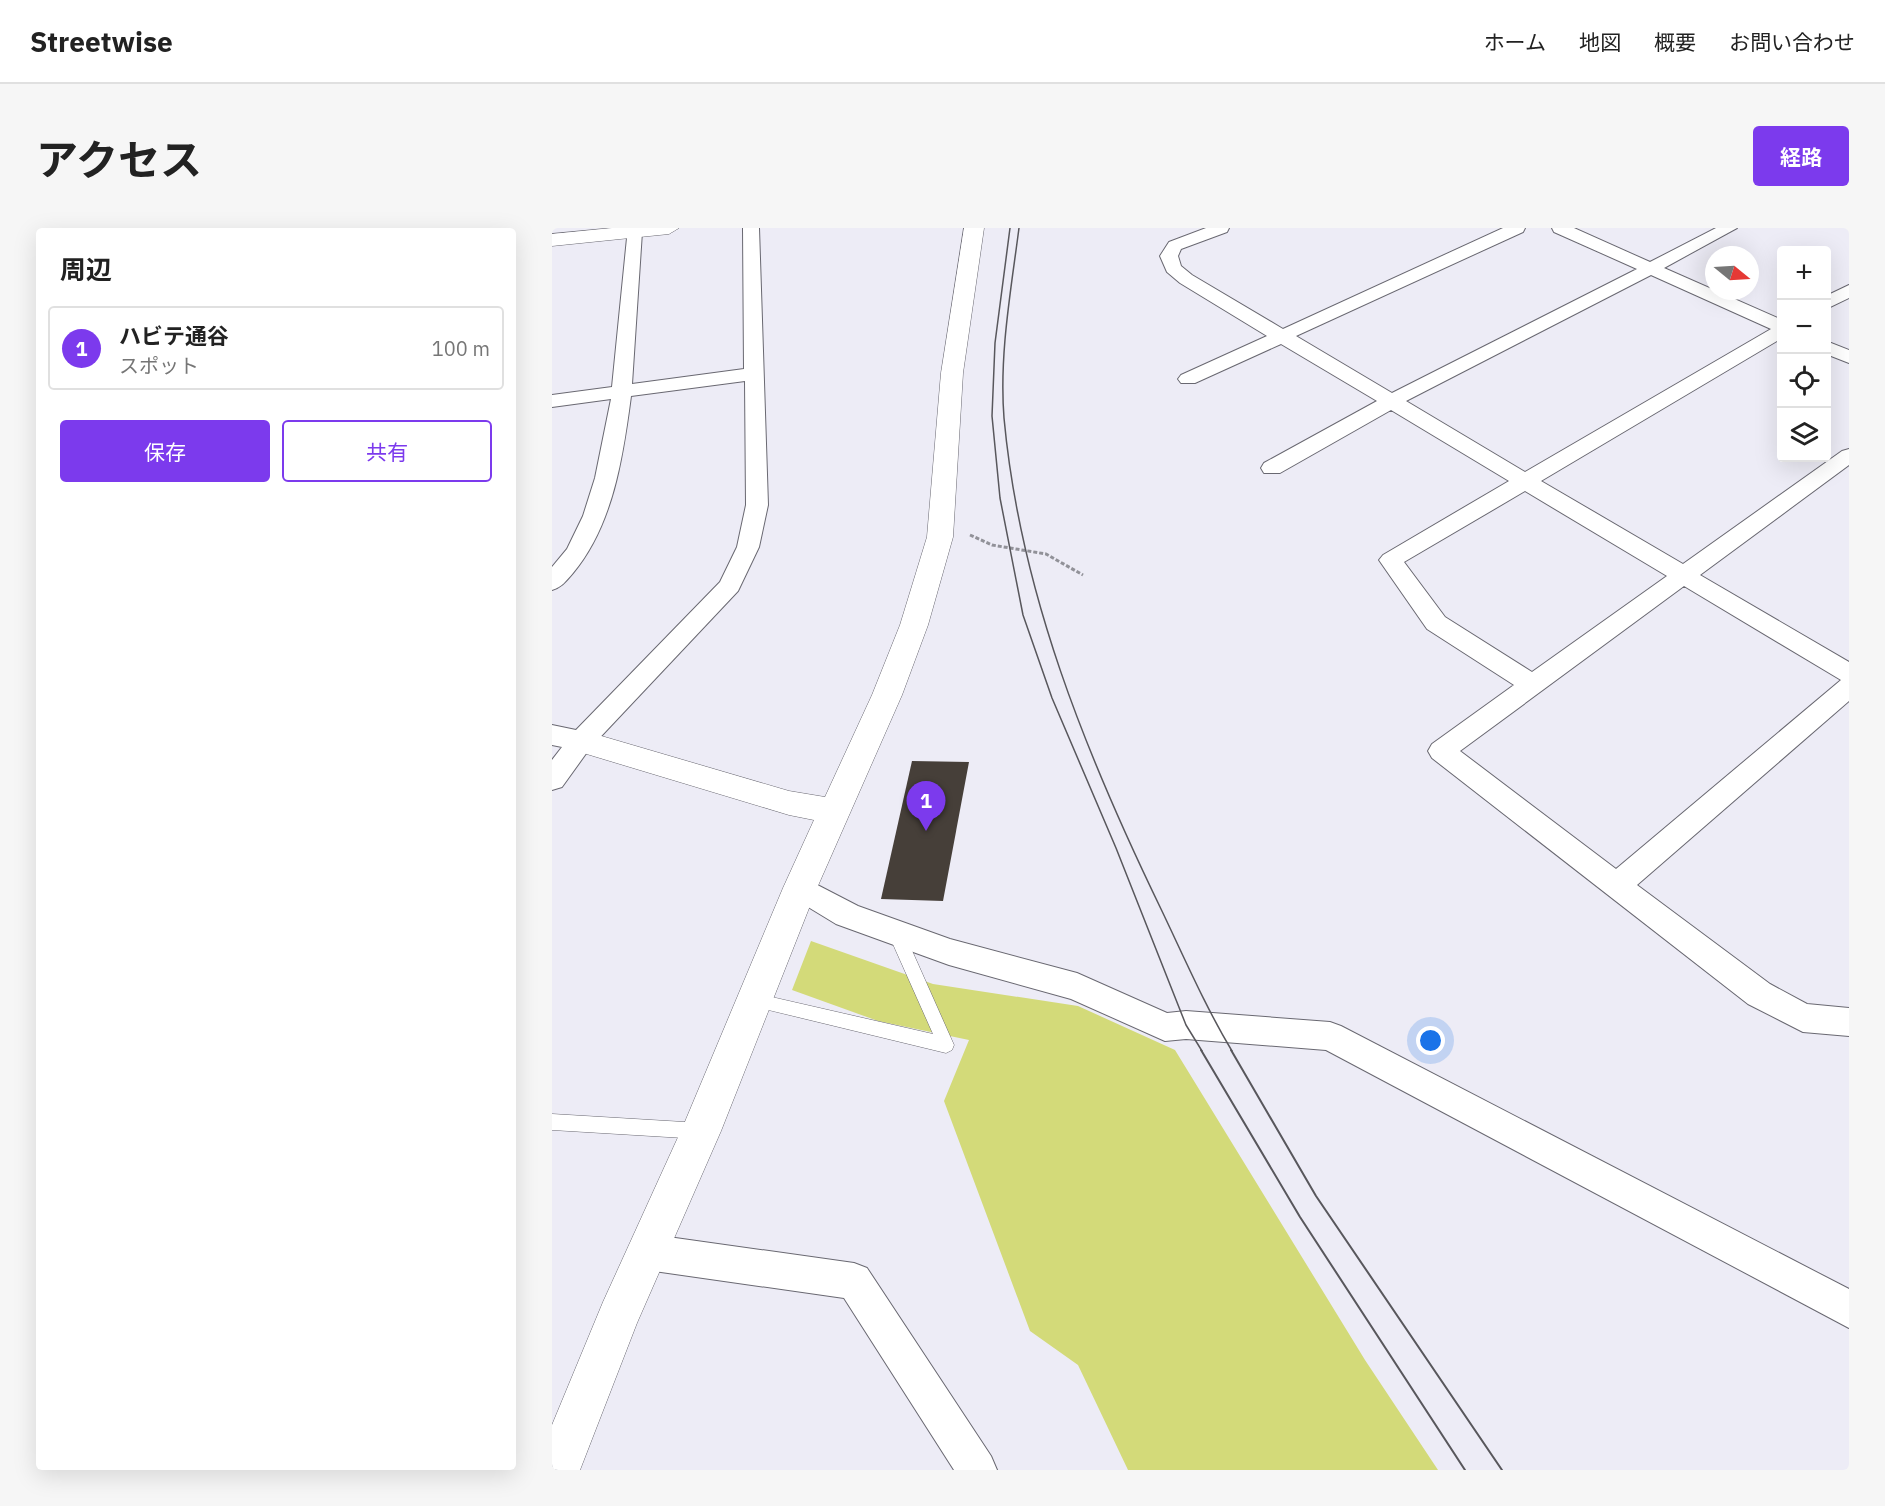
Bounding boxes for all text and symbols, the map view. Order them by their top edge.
text: Streetwise [30,23,173,60]
text: ホーム [1484,28,1546,56]
text: 地図 [1579,28,1621,56]
text: 概要 [1654,28,1696,56]
text: お問い合わせ [1729,28,1855,56]
button: 経路 [1753,126,1849,186]
text: アクセス [36,132,202,187]
north arrow [1705,246,1759,300]
map controls [1777,246,1831,462]
button: + [1777,246,1831,300]
text: 周辺 [60,252,112,286]
button: − [1777,300,1831,354]
text: ハビテ通谷 [119,321,229,350]
text: 1 [76,335,88,362]
text: 100 m [432,335,490,362]
text: スポット [119,352,199,379]
button: locate [1777,354,1831,408]
button: layers [1777,408,1831,462]
button: 保存 [60,420,270,482]
button: 共有 [282,420,492,482]
pin: 1 [906,782,946,831]
your location [1416,1026,1445,1055]

